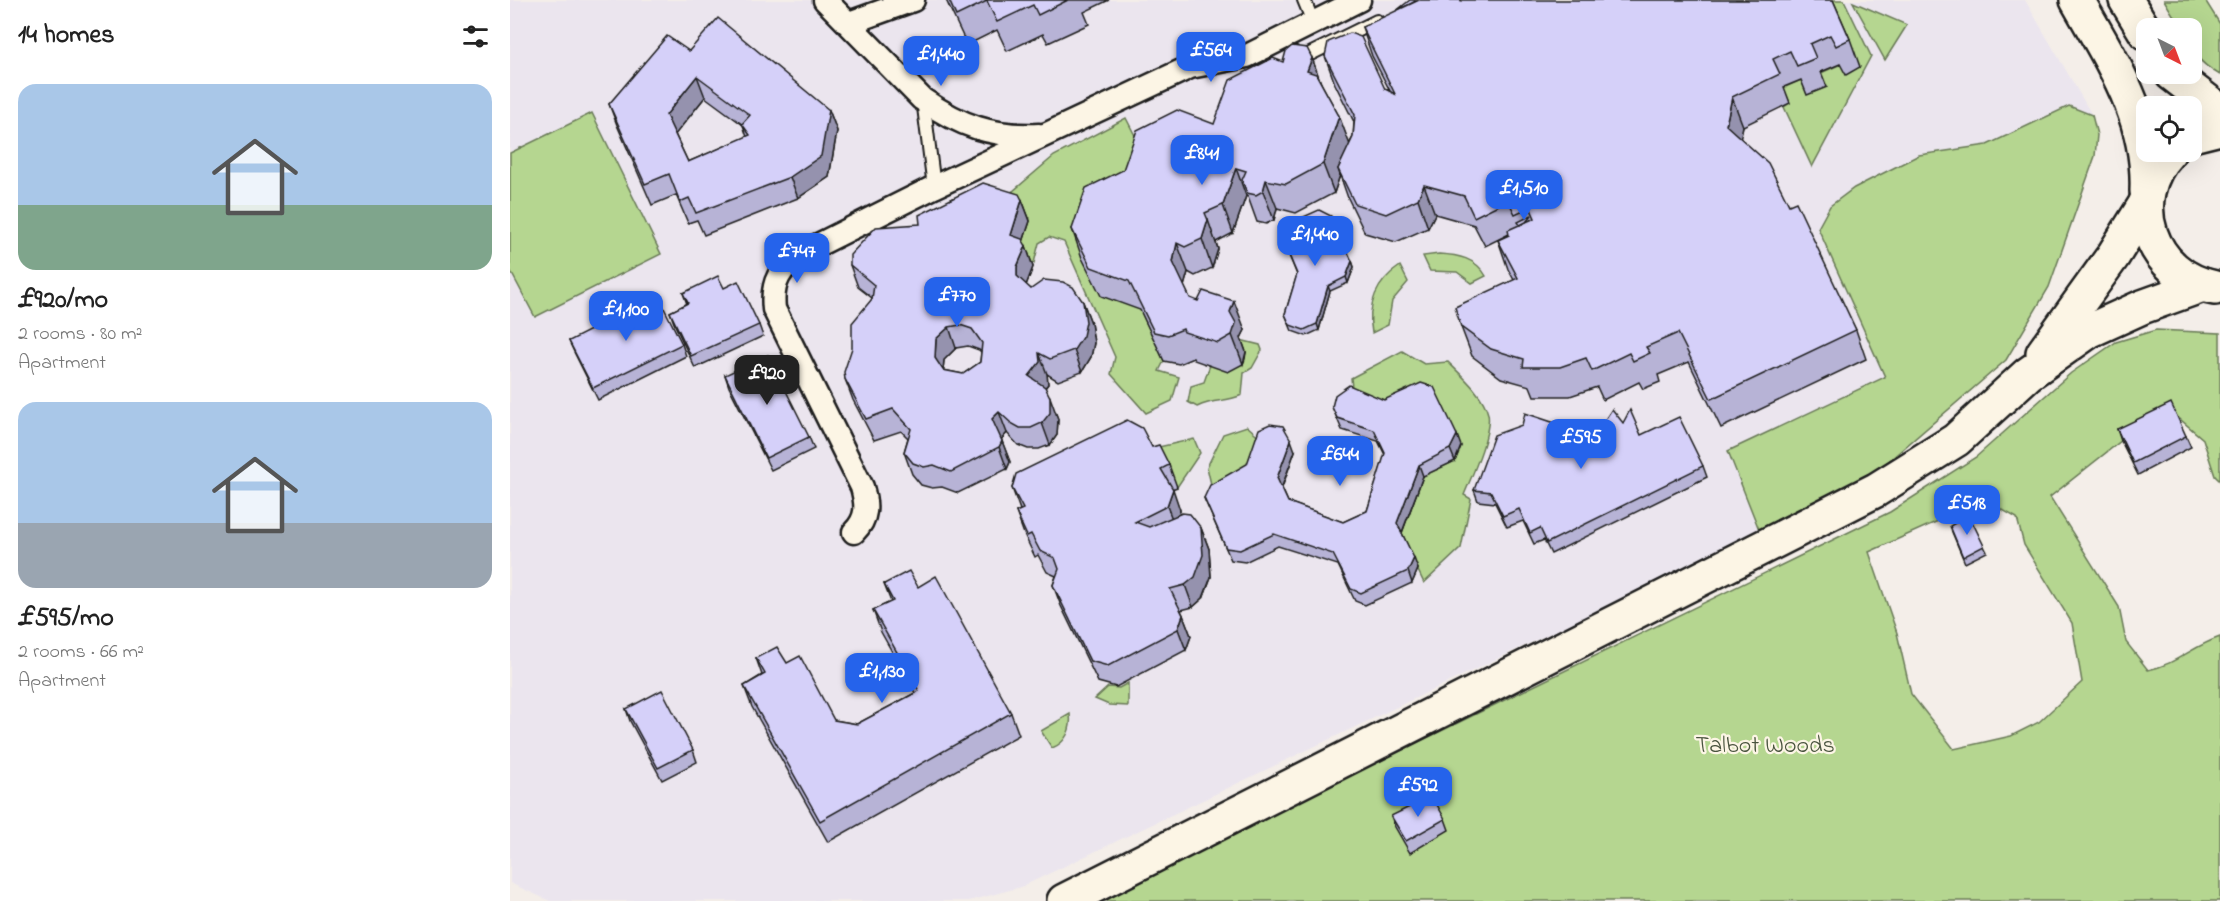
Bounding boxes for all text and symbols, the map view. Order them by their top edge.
text: 14 homes [18,17,114,55]
north arrow [2136,18,2202,84]
map controls [2136,18,2202,162]
icon: filters [459,20,492,53]
pin: £564 [1175,32,1247,83]
pin: £1,440 [892,36,990,87]
text: £564 [1190,37,1232,66]
text: £1,440 [917,41,965,70]
button: locate [2136,96,2202,162]
icon: home [201,123,309,231]
pin: £841 [1166,135,1238,186]
text: £841 [1185,140,1219,169]
pin: £1,510 [1475,170,1573,221]
text: £1,510 [1500,175,1548,204]
pin: £1,440 [1266,216,1364,267]
text: £1,440 [1291,221,1339,250]
pin: £747 [761,233,833,284]
text: £747 [778,238,816,267]
pin: £770 [921,277,993,328]
text: £920/mo [18,282,108,320]
text: £770 [938,282,976,311]
pin: £1,100 [577,291,675,342]
text: £1,100 [603,296,649,325]
text: 2 rooms · 80 m² [18,320,143,349]
text: Apartment [18,349,106,378]
pin: £920 [731,355,803,406]
text: £920 [748,360,786,389]
pin: £595 [1545,419,1617,470]
text: £595 [1560,424,1602,453]
pin: £644 [1304,436,1376,487]
icon: home [201,441,309,549]
text: £644 [1321,441,1359,470]
pin: £518 [1931,485,2003,536]
text: £518 [1948,490,1986,519]
text: £595/mo [18,600,114,638]
text: 2 rooms · 66 m² [18,638,144,667]
pin: £1,130 [833,653,931,704]
text: £1,130 [859,658,905,687]
text: Apartment [18,667,106,696]
park label: Talbot Woods [1695,729,1835,764]
pin: £592 [1382,767,1454,818]
text: £592 [1398,772,1438,801]

